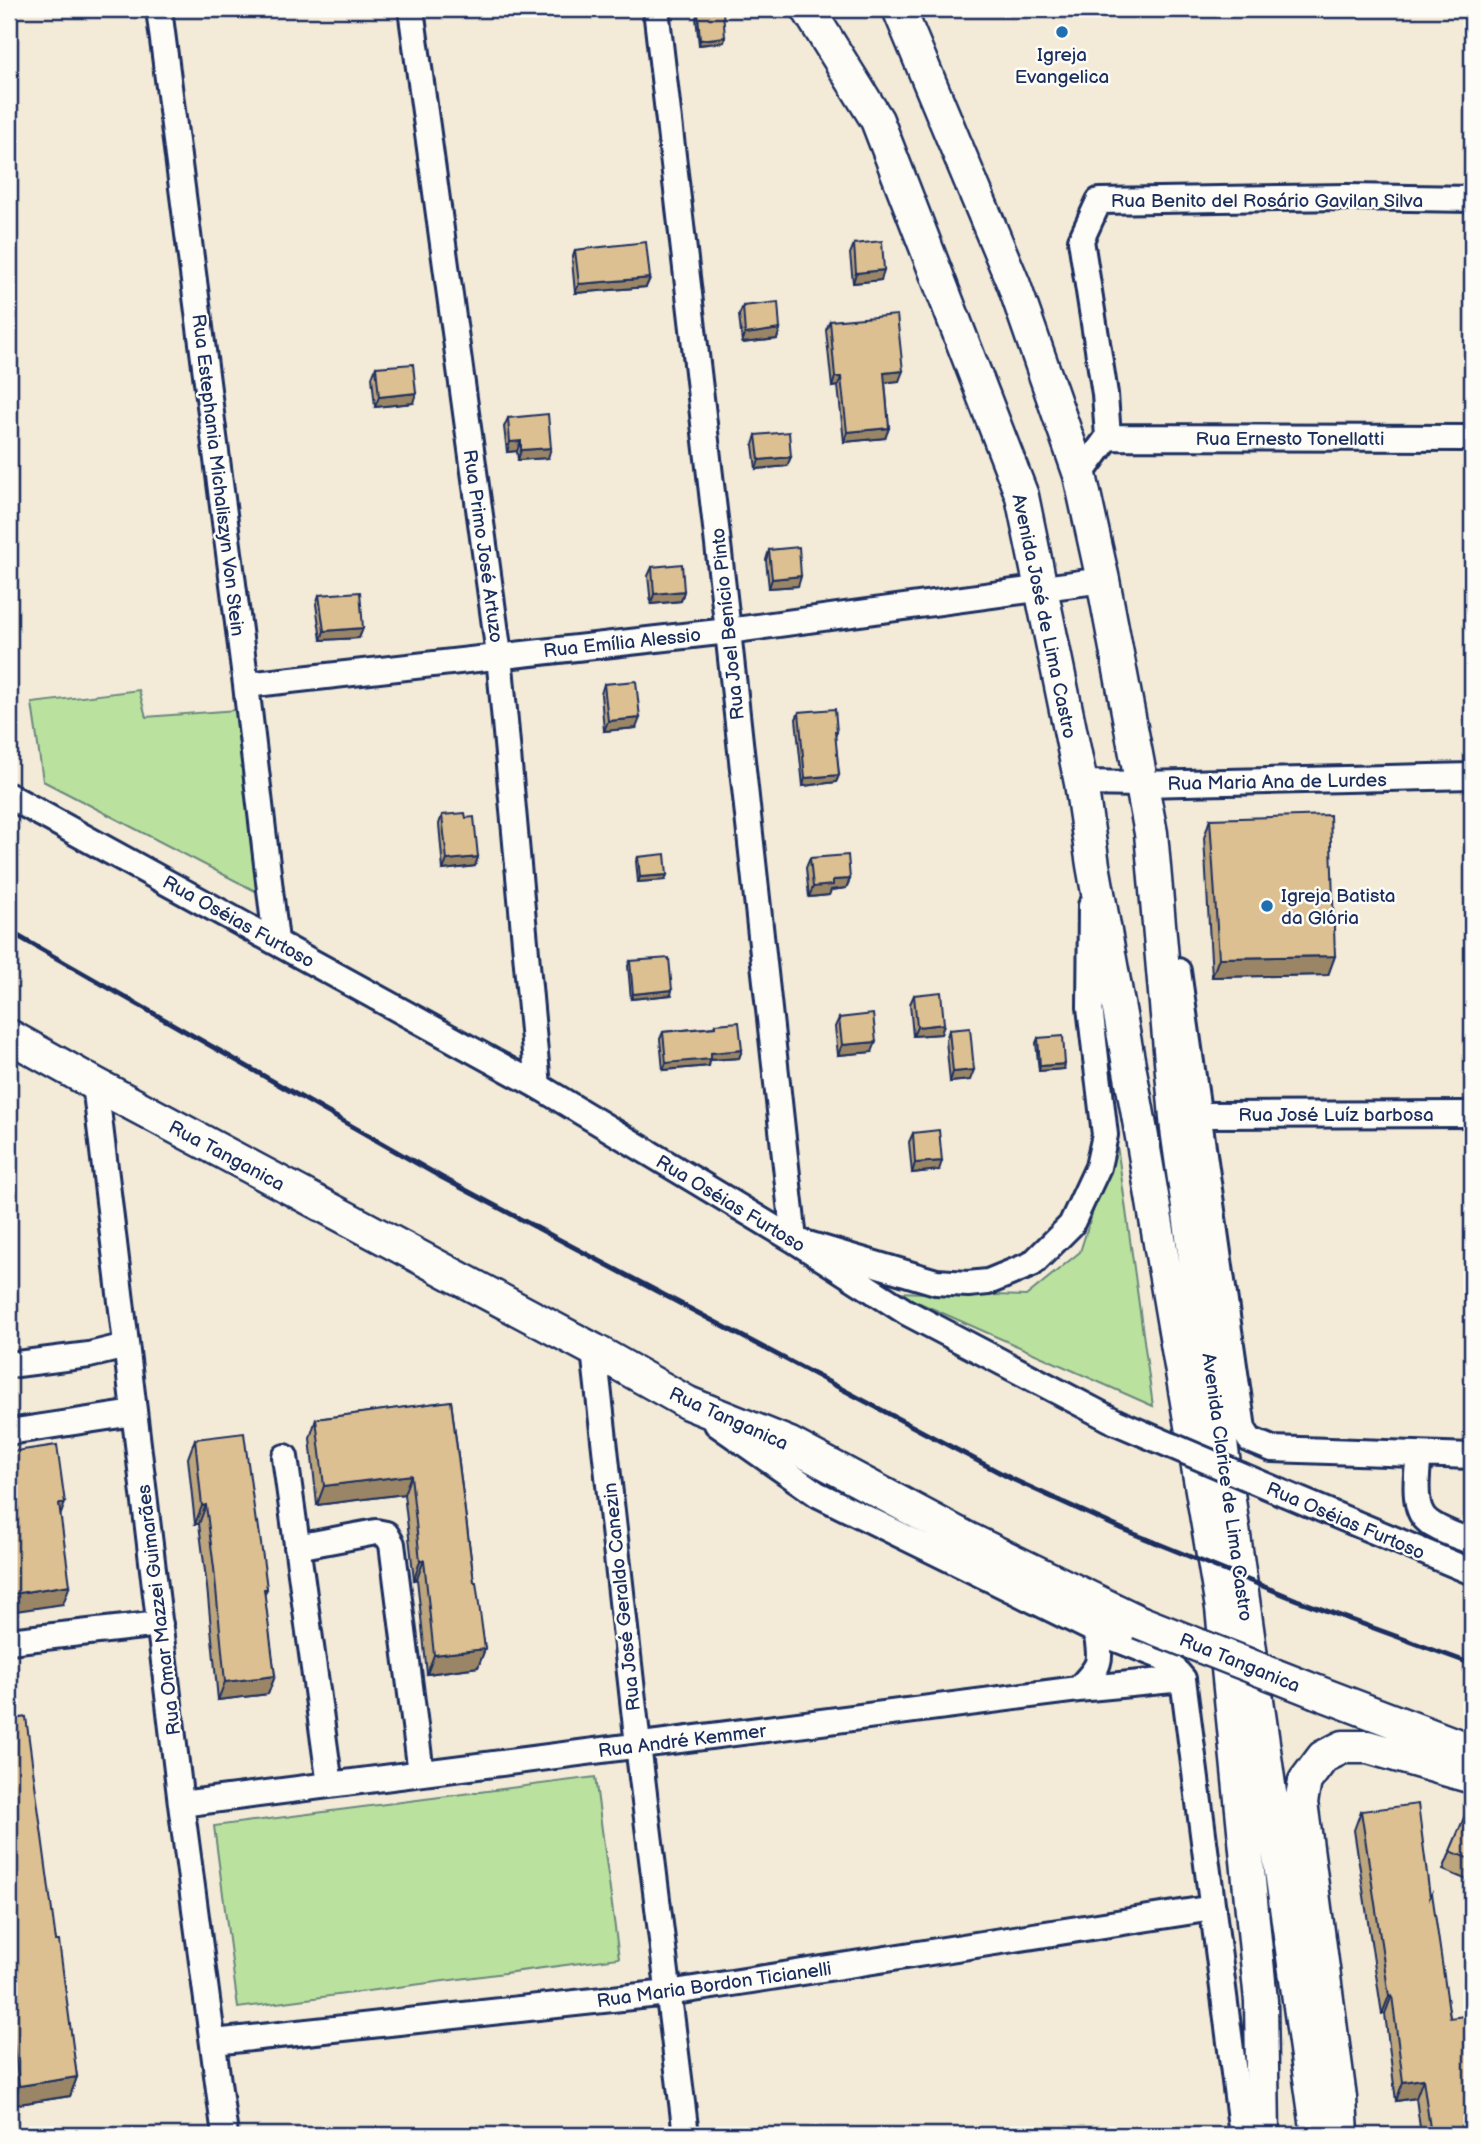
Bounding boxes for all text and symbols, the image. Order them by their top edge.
marker: Igreja Evangelica [1054,24,1070,40]
place label: Igreja Evangelica [1015,44,1109,89]
street label: Rua Benito del Rosário Gavilan Silva [1111,190,1423,213]
street label: Rua Estephania Michaliszyn Von Stein [186,313,249,638]
street label: Rua Ernesto Tonellatti [1196,428,1384,451]
street label: Rua Primo José Artuzo [458,448,507,644]
street label: Avenida José de Lima Castro [1006,492,1081,741]
street label: Rua Joel Benício Pinto [707,527,750,721]
street label: Rua Emília Alessio [542,624,702,663]
street label: Rua Maria Ana de Lurdes [1167,769,1387,796]
street label: Rua Oséias Furtoso [158,871,318,974]
place label: Igreja Batista da Glória [1281,885,1395,930]
marker: Igreja Batista da Glória [1259,898,1275,914]
street label: Rua José Luíz barbosa [1238,1104,1434,1127]
street label: Rua Tanganica [164,1116,288,1197]
street label: Rua Oséias Furtoso [651,1151,809,1258]
street label: Avenida Clarice de Lima Castro [1196,1352,1257,1623]
street label: Rua Tanganica [665,1383,792,1456]
street label: Rua Oséias Furtoso [1263,1478,1428,1565]
street label: Rua José Geraldo Canezin [599,1482,646,1712]
street label: Rua Omar Mazzei Guimarães [133,1483,186,1737]
street label: Rua Tanganica [1176,1629,1303,1698]
street label: Rua André Kemmer [597,1720,769,1763]
street label: Rua Maria Bordon Ticianelli [595,1958,833,2013]

